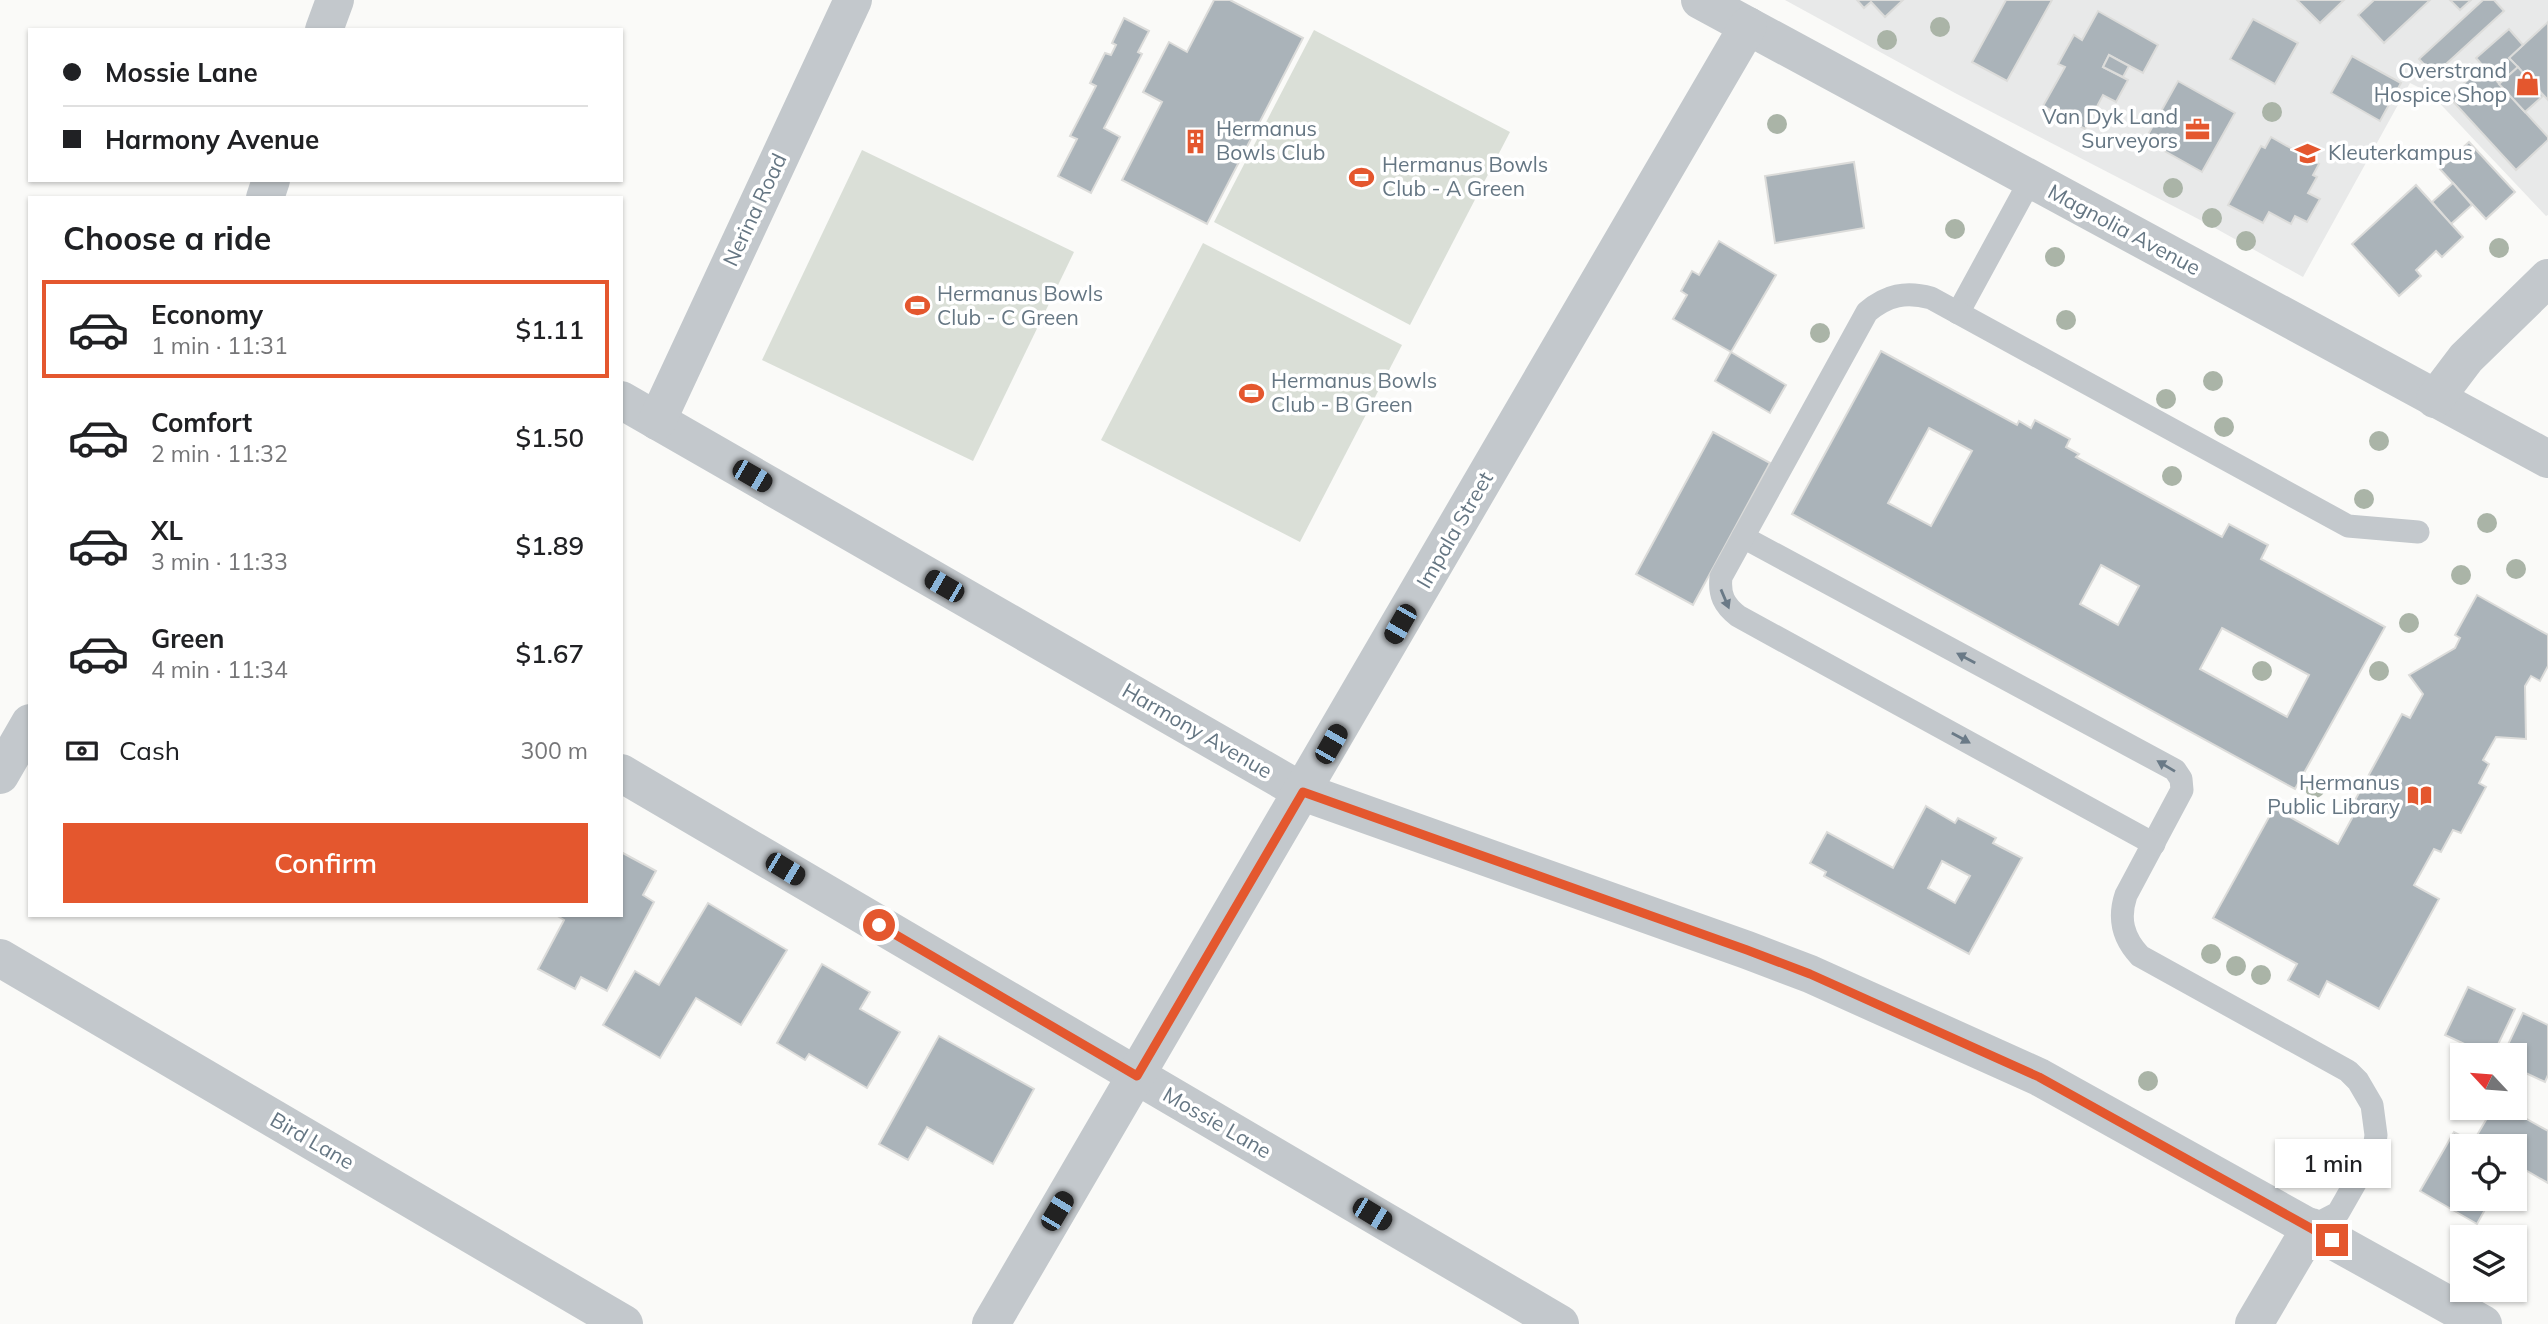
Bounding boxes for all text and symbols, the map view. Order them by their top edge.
text: Mossie Lane [105,56,258,89]
place label: Overstrand Hospice Shop [2374,57,2507,107]
shop icon: Overstrand Hospice Shop [2513,69,2541,97]
place label: Van Dyk Land Surveyors [2042,103,2178,153]
place label: Hermanus Bowls Club [1216,115,1325,165]
office icon: Van Dyk Land Surveyors [2184,115,2212,143]
text: Harmony Avenue [105,123,319,156]
building icon: Hermanus Bowls Club [1182,127,1210,155]
school or university icon: Kleuterkampus [2294,139,2322,167]
place label: Kleuterkampus [2328,139,2473,165]
street label: Nerina Road [717,149,792,270]
place label: Hermanus Bowls Club - A Green [1382,151,1548,201]
sports icon: Hermanus Bowls Club - A Green [1348,163,1376,191]
street label: Magnolia Avenue [2044,178,2205,280]
text: Choose a ride [63,218,271,258]
place label: Hermanus Bowls Club - C Green [937,280,1103,330]
sports icon: Hermanus Bowls Club - C Green [903,292,931,320]
icon: car [67,298,130,361]
text: Economy [151,298,263,331]
text: $1.11 [515,313,584,346]
text: 1 min · 11:31 [151,331,288,360]
place label: Hermanus Bowls Club - B Green [1271,367,1437,417]
sports icon: Hermanus Bowls Club - B Green [1237,379,1265,407]
icon: car [67,406,130,469]
text: Comfort [151,406,252,439]
text: $1.50 [515,421,584,454]
text: 2 min · 11:32 [151,439,288,468]
car [729,456,776,496]
street label: Impala Street [1410,467,1498,592]
icon: car [67,514,130,577]
text: XL [151,514,183,547]
text: $1.89 [515,529,584,562]
text: 3 min · 11:33 [151,547,288,576]
car [921,566,968,606]
one-way arrow [1719,589,1731,609]
car [1381,601,1420,647]
icon: car [67,622,130,685]
text: Green [151,622,224,655]
text: $1.67 [515,637,584,670]
one-way arrow [1956,652,1976,664]
text: 4 min · 11:34 [151,655,288,684]
street label: Harmony Avenue [1118,677,1277,784]
car [1312,721,1351,767]
icon: cash [63,732,101,770]
one-way arrow [1951,732,1970,744]
text: Cash [119,734,180,767]
text: 300 m [520,736,588,765]
one-way arrow [2157,759,2176,772]
place label: Hermanus Public Library [2267,769,2400,819]
library icon: Hermanus Public Library [2406,781,2434,809]
button: Confirm [63,823,588,903]
car [762,849,809,889]
route start [863,909,895,941]
north arrow [2450,1043,2527,1120]
map controls [2450,1043,2527,1302]
street label: Mossie Lane [1159,1081,1276,1164]
street label: Bird Lane [266,1106,359,1175]
button: locate [2450,1134,2527,1211]
callout: 1 min [2274,1138,2390,1188]
text: 1 min [2303,1149,2363,1178]
car [1038,1188,1077,1234]
car [1349,1194,1396,1234]
route end [2316,1224,2348,1256]
button: layers [2450,1225,2527,1302]

